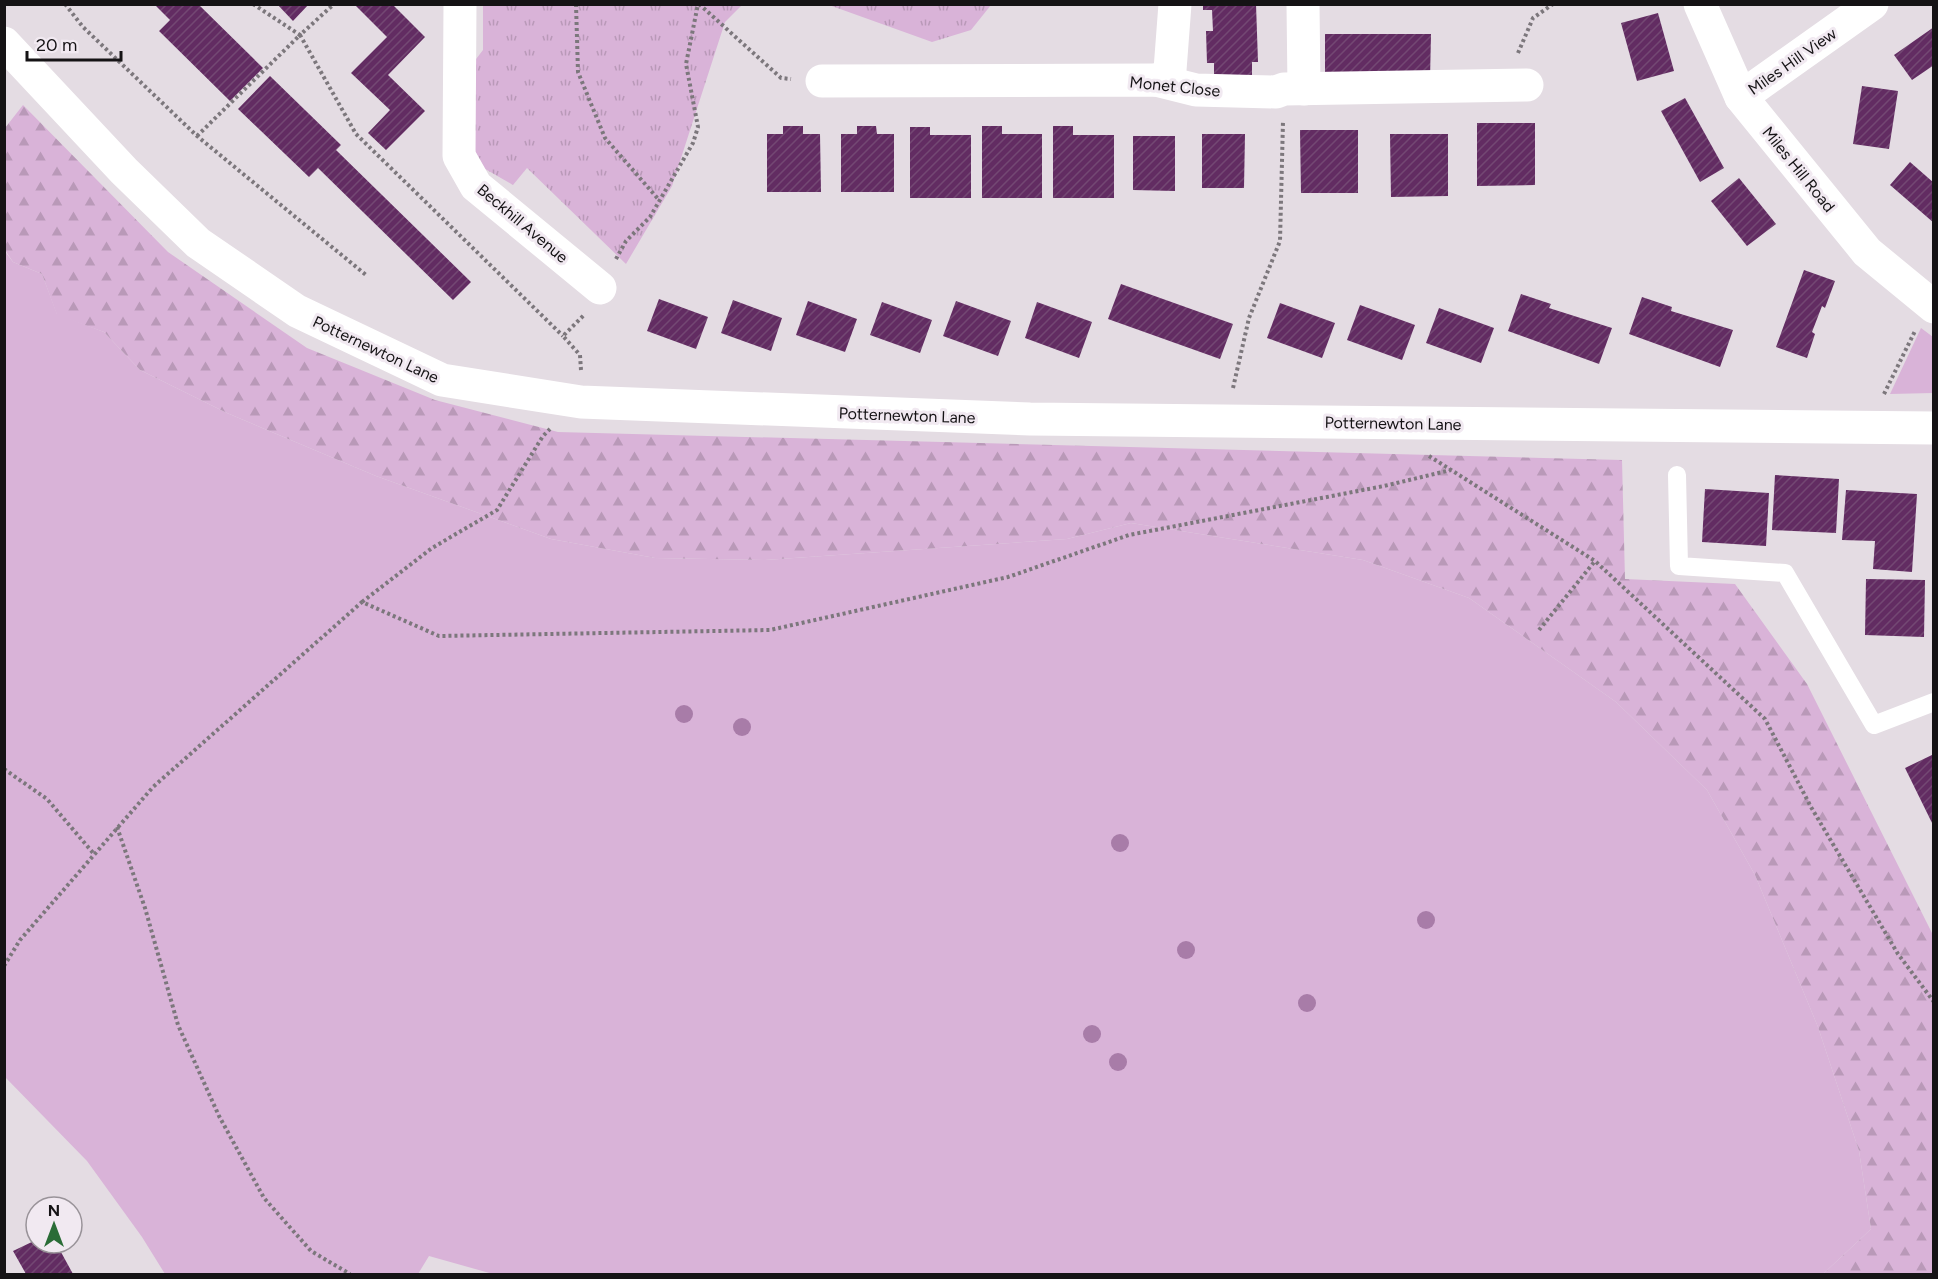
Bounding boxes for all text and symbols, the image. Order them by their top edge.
scale bar [27,24,122,62]
street label: Miles Hill View [1744,24,1840,99]
text: 20 m [36,34,77,56]
street label: Monet Close [1129,72,1221,101]
street label: Miles Hill Road [1758,123,1839,216]
street label: Beckhill Avenue [473,180,572,267]
street label: Potternewton Lane [310,312,442,387]
street label: Potternewton Lane [838,404,976,427]
street label: Potternewton Lane [1324,413,1462,434]
north arrow [24,1195,84,1255]
text: N [48,1201,60,1220]

